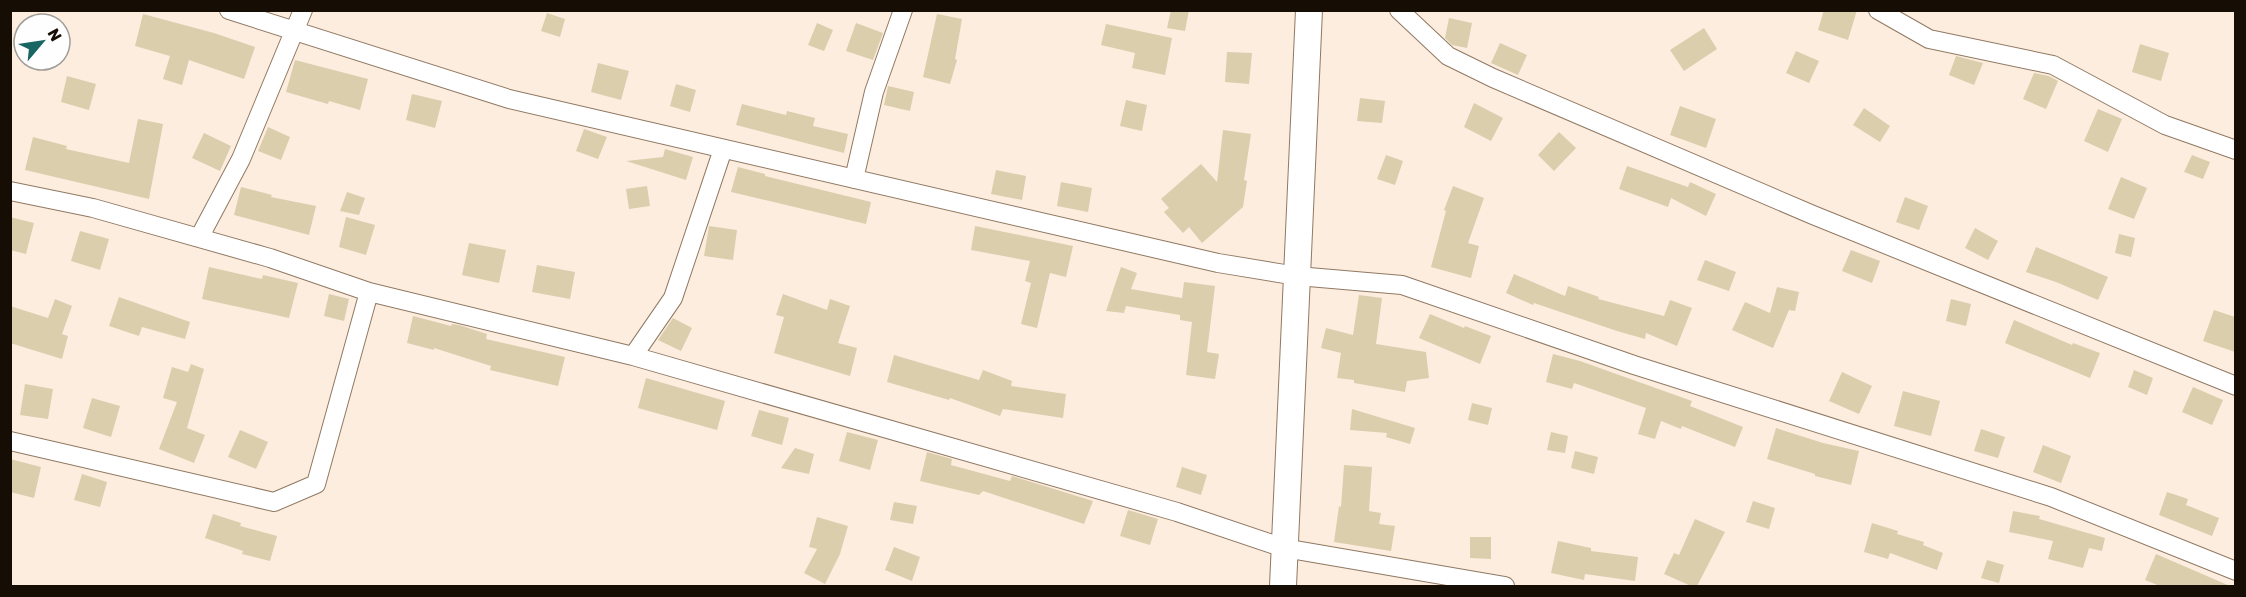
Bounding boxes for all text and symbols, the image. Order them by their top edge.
north arrow [12,12,72,72]
text: N [44,25,66,45]

